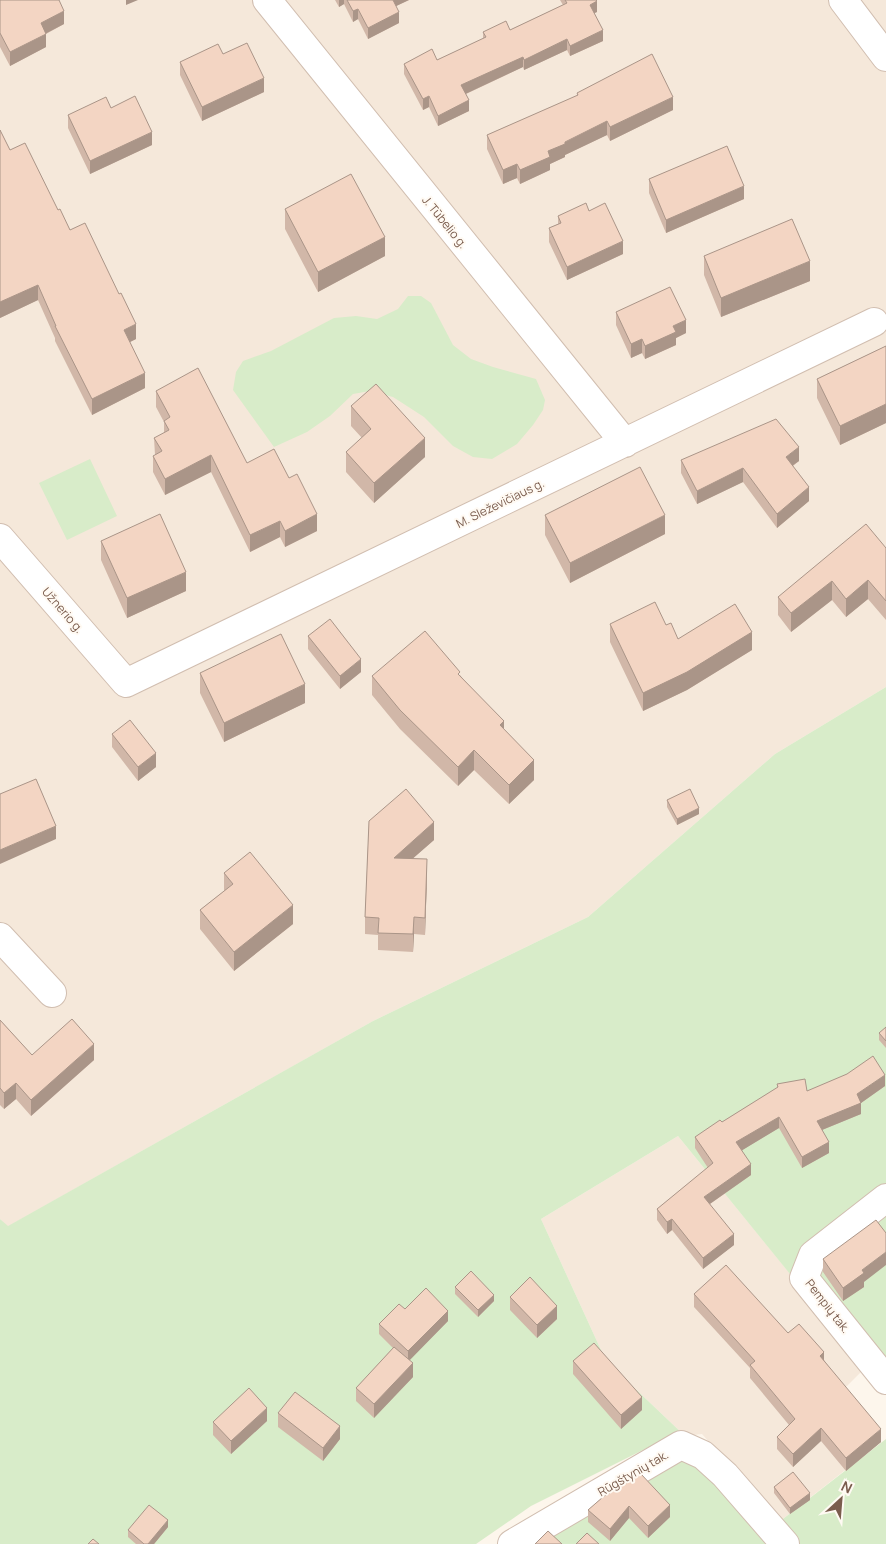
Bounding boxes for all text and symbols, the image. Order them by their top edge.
street label: J. Tūbelio g. [418,192,472,252]
street label: M. Sleževičiaus g. [453,474,547,532]
street label: Užnerio g. [38,583,88,637]
street label: Pempių tak. [802,1276,854,1336]
street label: Rūgštynių tak. [595,1446,671,1500]
north arrow [816,1474,866,1524]
text: N [838,1476,856,1498]

